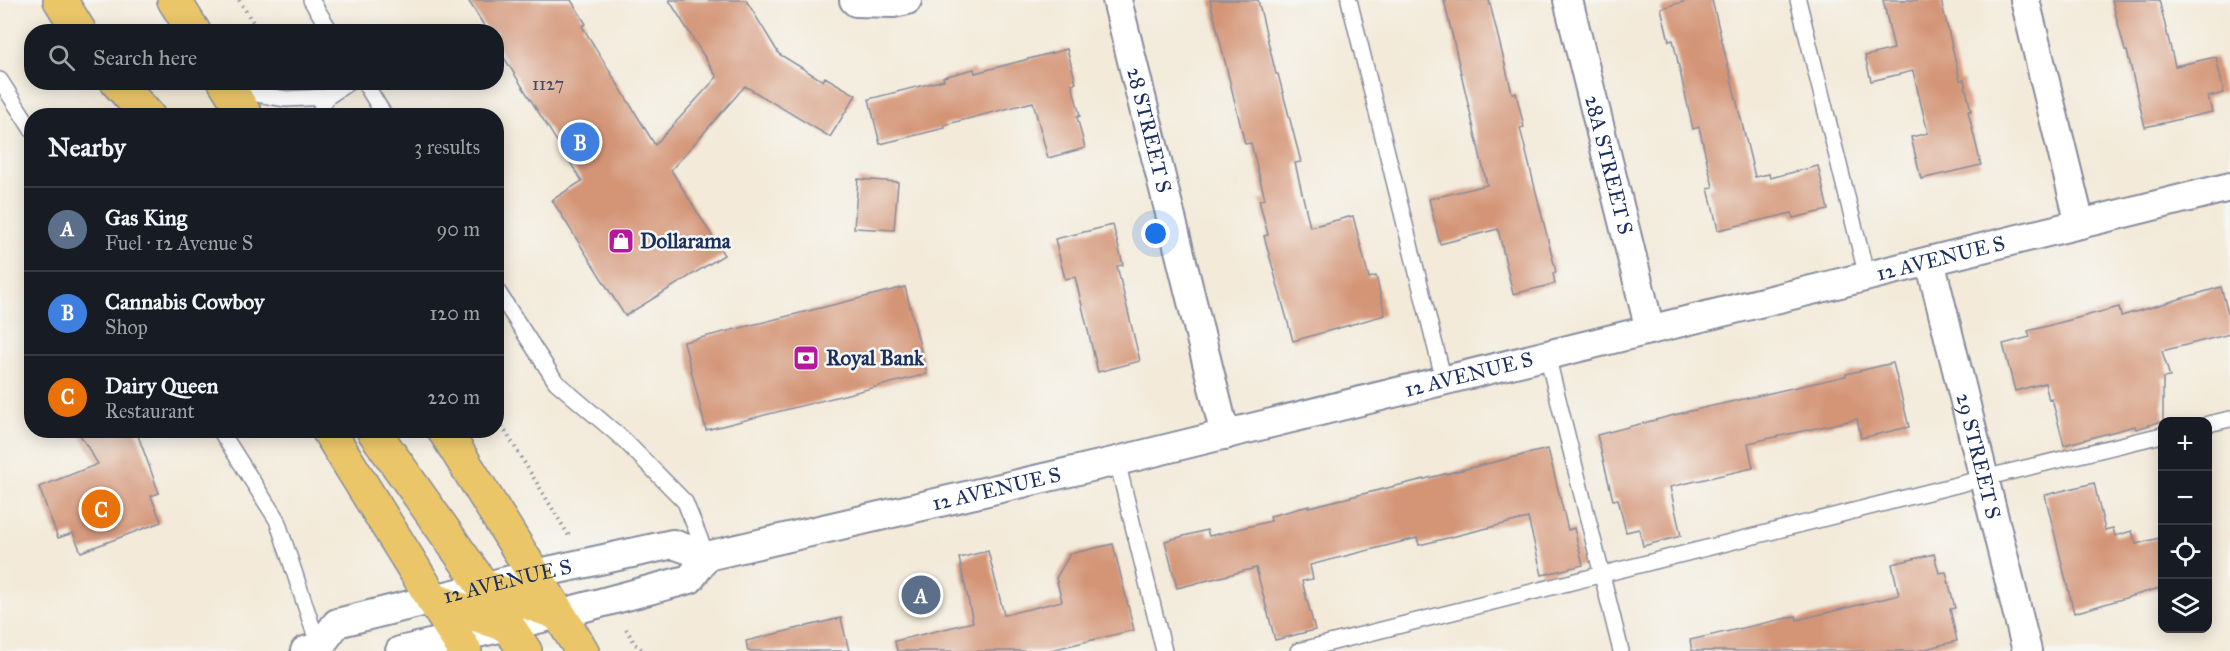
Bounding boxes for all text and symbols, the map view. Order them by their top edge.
search box [24,24,504,90]
icon: search [45,41,78,74]
text: Search here [93,44,197,71]
street label: 28 STREET S [1121,65,1177,196]
house number: 1127 [532,73,564,95]
street label: 28A STREET S [1579,93,1639,237]
pin: B [560,120,600,164]
text: Nearby [48,131,126,163]
text: 3 results [414,135,480,159]
text: Gas King [105,204,187,231]
text: A [61,217,74,241]
text: 90 m [437,217,480,241]
your location [1141,219,1170,248]
shop icon: Dollarama [606,226,636,256]
place label: Dollarama [640,228,732,254]
street label: 12 AVENUE S [1874,230,2008,287]
text: Fuel · 12 Avenue S [105,231,253,255]
text: Cannabis Cowboy [105,288,264,315]
text: B [61,301,74,325]
text: 120 m [429,301,480,325]
text: Shop [105,315,148,339]
bank icon: Royal Bank [791,343,821,373]
place label: Royal Bank [826,345,925,371]
street label: 12 AVENUE S [1402,346,1536,403]
text: Dairy Queen [105,372,219,399]
text: C [61,385,74,409]
text: 220 m [428,385,480,409]
street label: 29 STREET S [1950,391,2007,522]
text: Restaurant [105,399,195,423]
map controls [2158,417,2212,633]
button: + [2158,417,2212,471]
street label: 12 AVENUE S [930,461,1063,516]
button: − [2158,471,2212,525]
pin: C [82,486,120,532]
button: locate [2158,525,2212,579]
street label: 12 AVENUE S [440,553,574,609]
pin: A [902,572,940,618]
button: layers [2158,579,2212,633]

